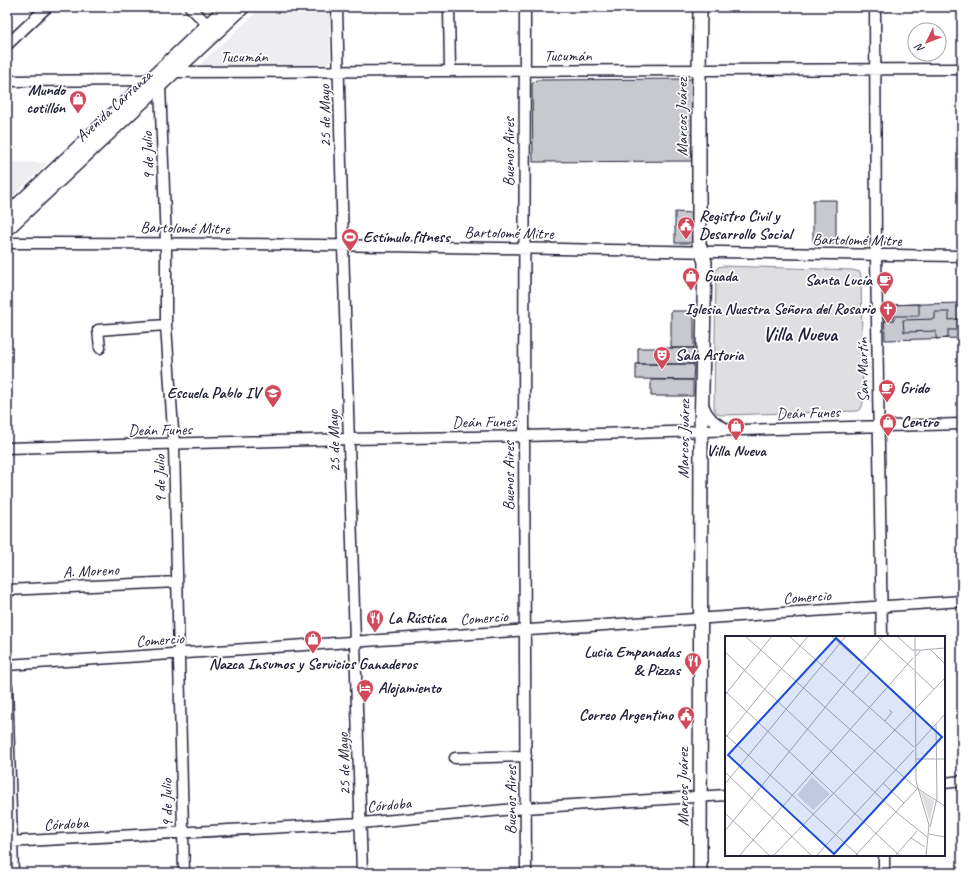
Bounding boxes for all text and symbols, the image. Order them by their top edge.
north arrow [907,22,947,62]
text: N [911,40,927,56]
street label: Tucumán [544,46,592,66]
street label: Tucumán [220,47,268,67]
street label: Avenida Carranza [72,65,157,146]
street label: Marcos Juárez [672,76,692,156]
place label: Mundo cotillón [26,80,67,118]
street label: 25 de Mayo [314,83,336,148]
shop icon: Mundo cotillón [68,89,88,114]
street label: Buenos Aires [499,116,519,187]
street label: 9 de Julio [137,130,159,181]
place label: Registro Civil y Desarrollo Social [699,206,795,244]
public building icon: Registro Civil y Desarrollo Social [676,215,696,240]
street label: Bartolomé Mitre [140,217,232,239]
street label: Bartolomé Mitre [464,222,556,244]
sports icon: Estímulo fitness [340,227,360,252]
place label: Estímulo fitness [363,227,451,247]
street label: Bartolomé Mitre [812,229,904,251]
shop icon: Guada [681,266,701,291]
place label: Guada [704,266,739,286]
place label: Santa Lucía [805,270,874,290]
cafe icon: Santa Lucía [875,270,895,295]
place label: Iglesia Nuestra Señora del Rosario [685,299,876,319]
church icon: Iglesia Nuestra Señora del Rosario [878,299,898,324]
district label: Villa Nueva [763,322,839,347]
street label: San Martín [852,337,874,403]
theatre icon: Sala Astoria [652,345,672,370]
place label: Sala Astoria [675,345,745,365]
cafe icon: Grido [877,378,897,403]
place label: Grido [900,378,931,398]
place label: Escuela Pablo IV [167,383,263,403]
school or university icon: Escuela Pablo IV [263,383,283,408]
street label: Marcos Juárez [673,398,695,479]
street label: Deán Funes [776,402,842,424]
street label: 25 de Mayo [323,408,345,473]
street label: Deán Funes [452,411,517,433]
shop icon: Centro [878,412,898,437]
place label: Centro [901,412,940,432]
shop icon: Villa Nueva [726,416,746,441]
street label: Deán Funes [128,419,193,441]
street label: Buenos Aires [499,440,519,511]
place label: Villa Nueva [706,441,767,461]
street label: 9 de Julio [150,453,170,503]
street label: A. Moreno [62,559,121,582]
street label: Comercio [782,585,833,609]
street label: Comercio [459,606,510,630]
restaurant icon: La Rústica [365,608,385,633]
place label: La Rústica [388,608,448,628]
street label: Comercio [135,628,186,652]
shop icon: Nazca Insumos y Servicios Ganaderos [303,629,323,654]
inset map [725,636,945,856]
place label: Lucia Empanadas & Pizzas [584,642,681,680]
restaurant icon: Lucia Empanadas & Pizzas [683,651,703,676]
place label: Nazca Insumos y Servicios Ganaderos [209,654,418,674]
hotel icon: Alojamiento [355,678,375,703]
place label: Alojamiento [378,678,443,698]
place label: Correo Argentino [579,705,674,725]
public building icon: Correo Argentino [676,705,696,730]
street label: 25 de Mayo [333,731,355,796]
street label: Marcos Juárez [673,746,693,826]
street label: Buenos Aires [501,764,521,835]
street label: 9 de Julio [157,777,177,827]
street label: Córdoba [366,793,413,817]
street label: Córdoba [43,813,90,835]

